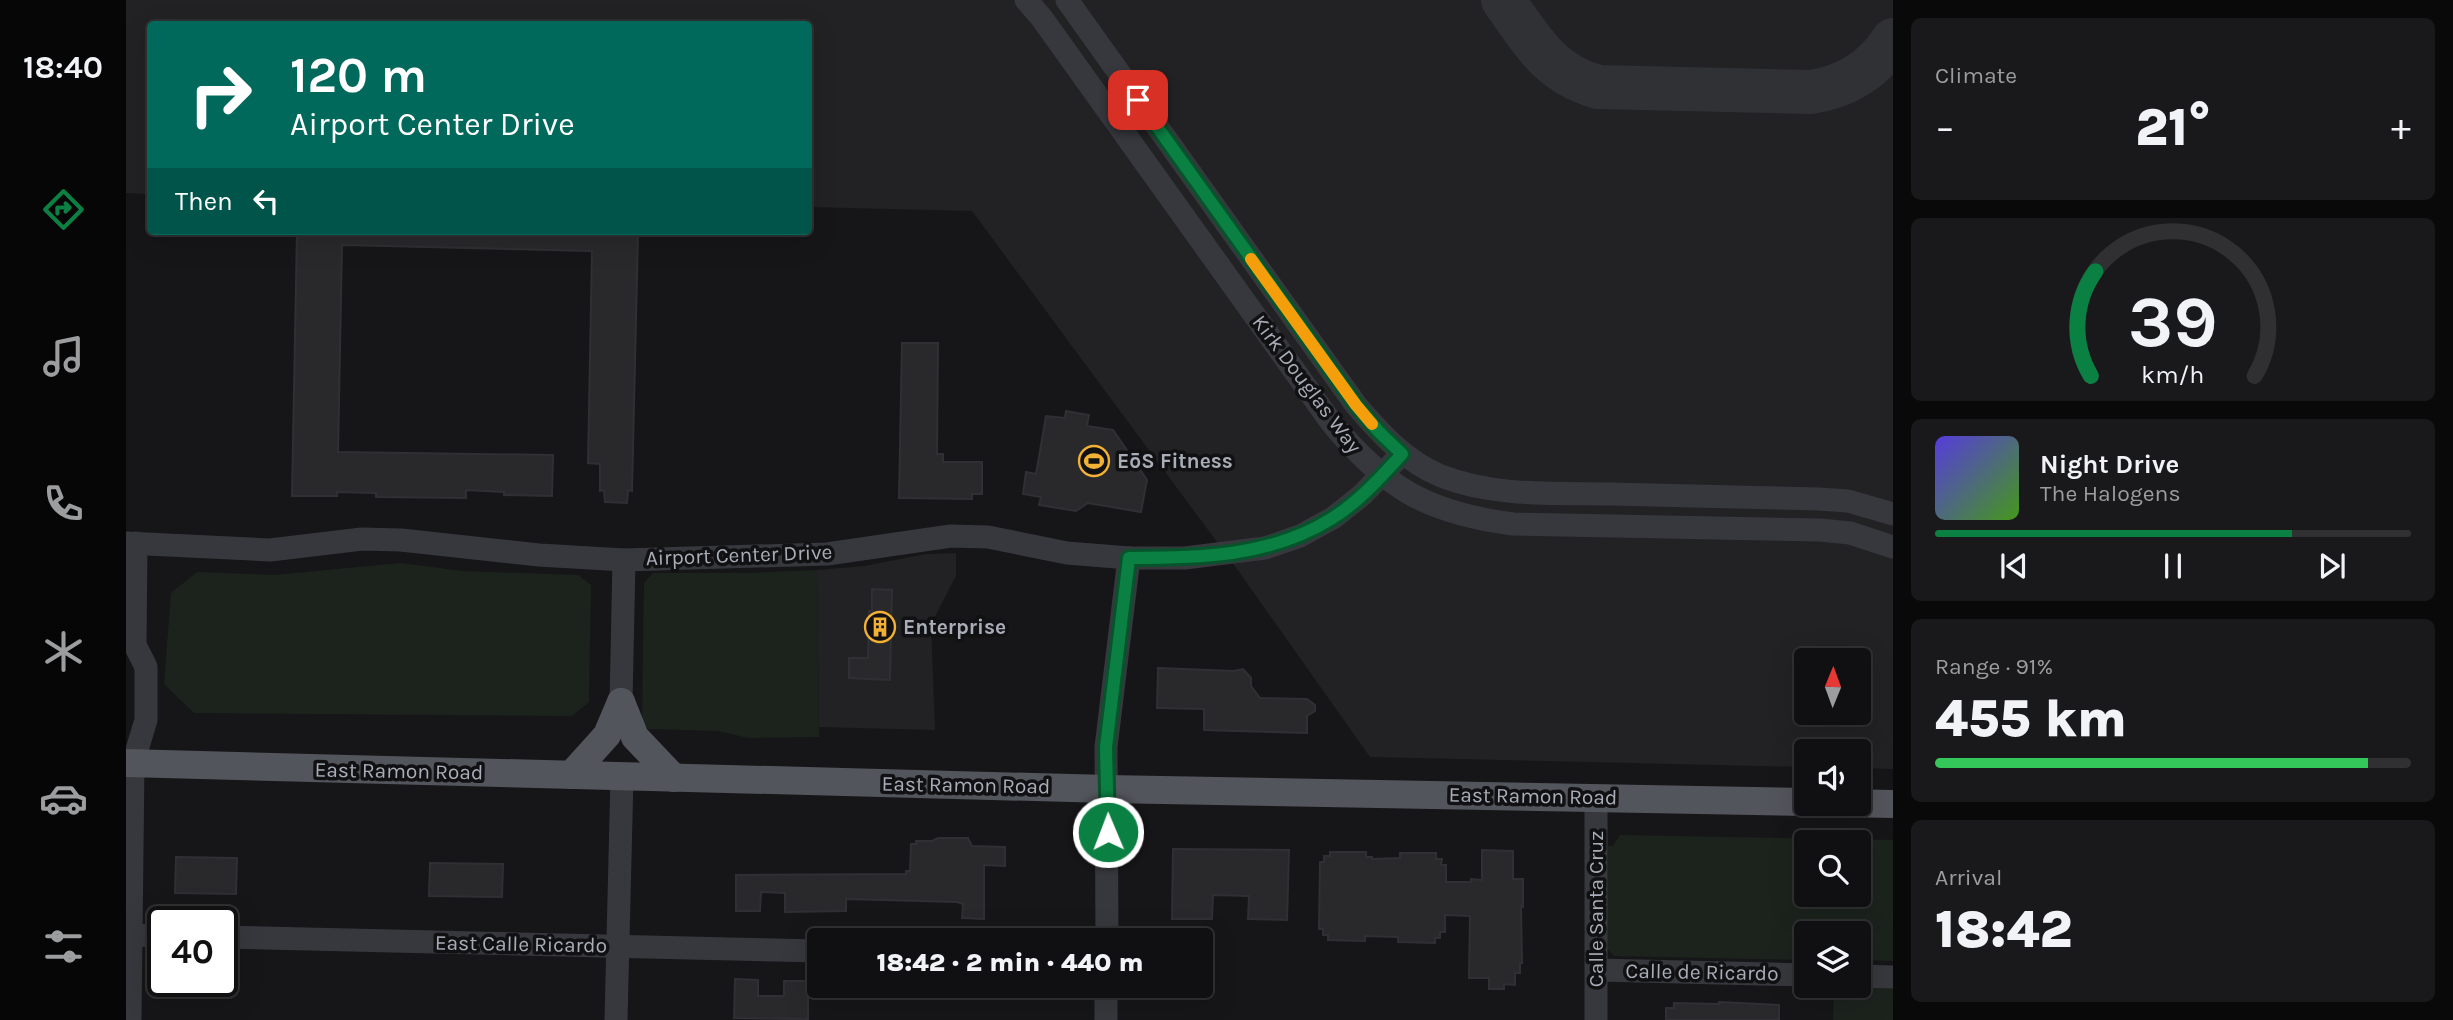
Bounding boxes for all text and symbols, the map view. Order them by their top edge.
text: 120 m [290,47,427,104]
text: 18:40 [23,49,103,86]
icon: right [175,49,266,140]
text: Climate [1935,62,2017,89]
pin [1108,70,1168,130]
icon: arrive [1119,81,1157,119]
text: 21° [2135,97,2211,158]
text: − [1935,105,1955,150]
text: + [2391,105,2411,150]
text: Airport Center Drive [290,106,575,143]
icon: left [247,182,285,220]
icon: directions [39,185,88,234]
text: Then [175,186,233,217]
text: 39 [2128,279,2218,364]
street label: Kirk Douglas Way [1247,310,1367,458]
icon: music [39,332,88,381]
text: km/h [2141,359,2205,388]
sports icon: EōS Fitness [1077,444,1111,478]
place label: EōS Fitness [1117,449,1233,473]
text: Night Drive [2040,449,2179,480]
icon: phone [39,479,88,528]
text: The Halogens [2040,480,2180,507]
street label: Airport Center Drive [645,540,833,570]
icon: previous [1995,547,2033,585]
icon: pause [2154,547,2192,585]
icon: next [2313,547,2351,585]
building icon: Enterprise [863,610,897,644]
place label: Enterprise [903,615,1006,639]
icon: climate [39,627,88,676]
north arrow [1794,648,1871,724]
map controls [1794,648,1871,998]
text: Range · 91% [1935,653,2053,680]
text: 455 km [1935,688,2127,749]
button: sound [1794,739,1871,816]
street label: East Ramon Road [314,758,484,784]
street label: East Ramon Road [881,772,1051,798]
icon: car [39,774,88,823]
street label: East Ramon Road [1448,783,1618,809]
position arrow [1071,795,1145,869]
button: search [1794,830,1871,907]
street label: Calle Santa Cruz [1584,831,1608,987]
text: Arrival [1935,864,2002,891]
text: 18:42 [1935,899,2072,960]
speed limit sign: 40 [147,906,238,997]
button: layers [1794,921,1871,998]
icon: filters [39,922,88,971]
street label: East Calle Ricardo [435,930,607,958]
text: 18:42 · 2 min · 440 m [877,947,1143,978]
street label: Calle de Ricardo [1625,959,1779,985]

